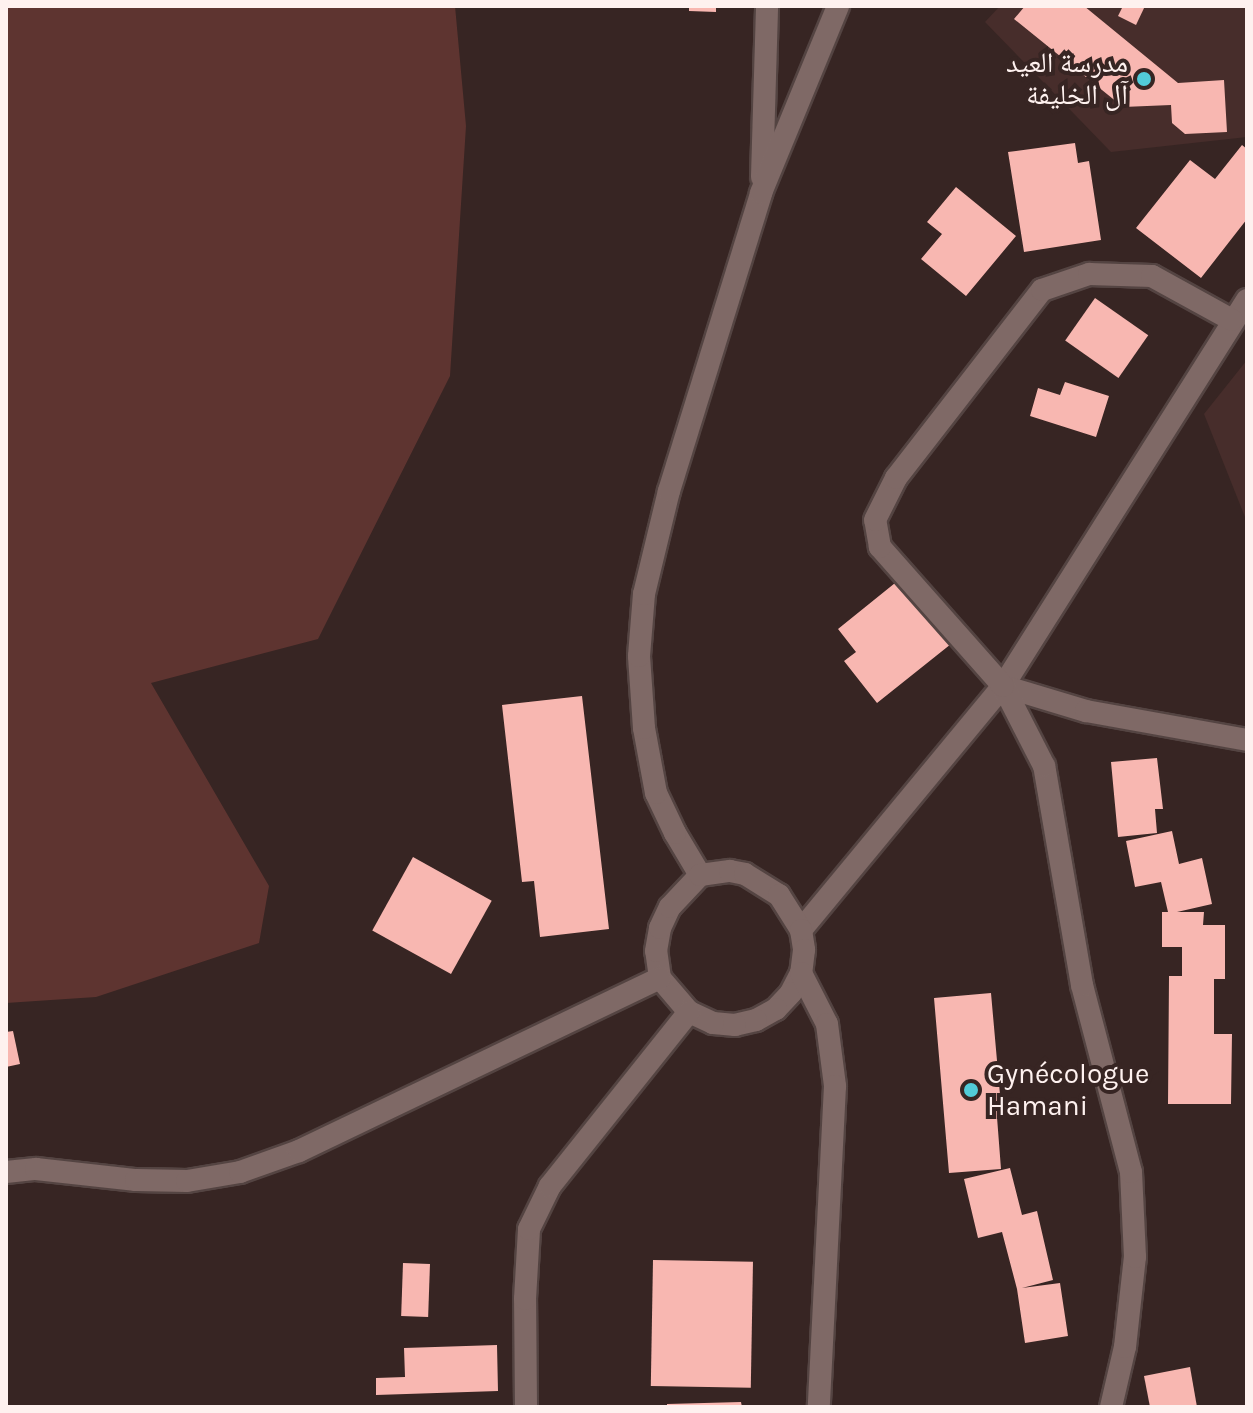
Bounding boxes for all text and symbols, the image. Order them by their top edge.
place label: مدرسة العيد آل الخليفة [1006,46,1128,112]
marker: مدرسة العيد آل الخليفة [1135,70,1153,88]
place label: Gynécologue Hamani [987,1057,1149,1123]
marker: Gynécologue Hamani [962,1081,980,1099]

